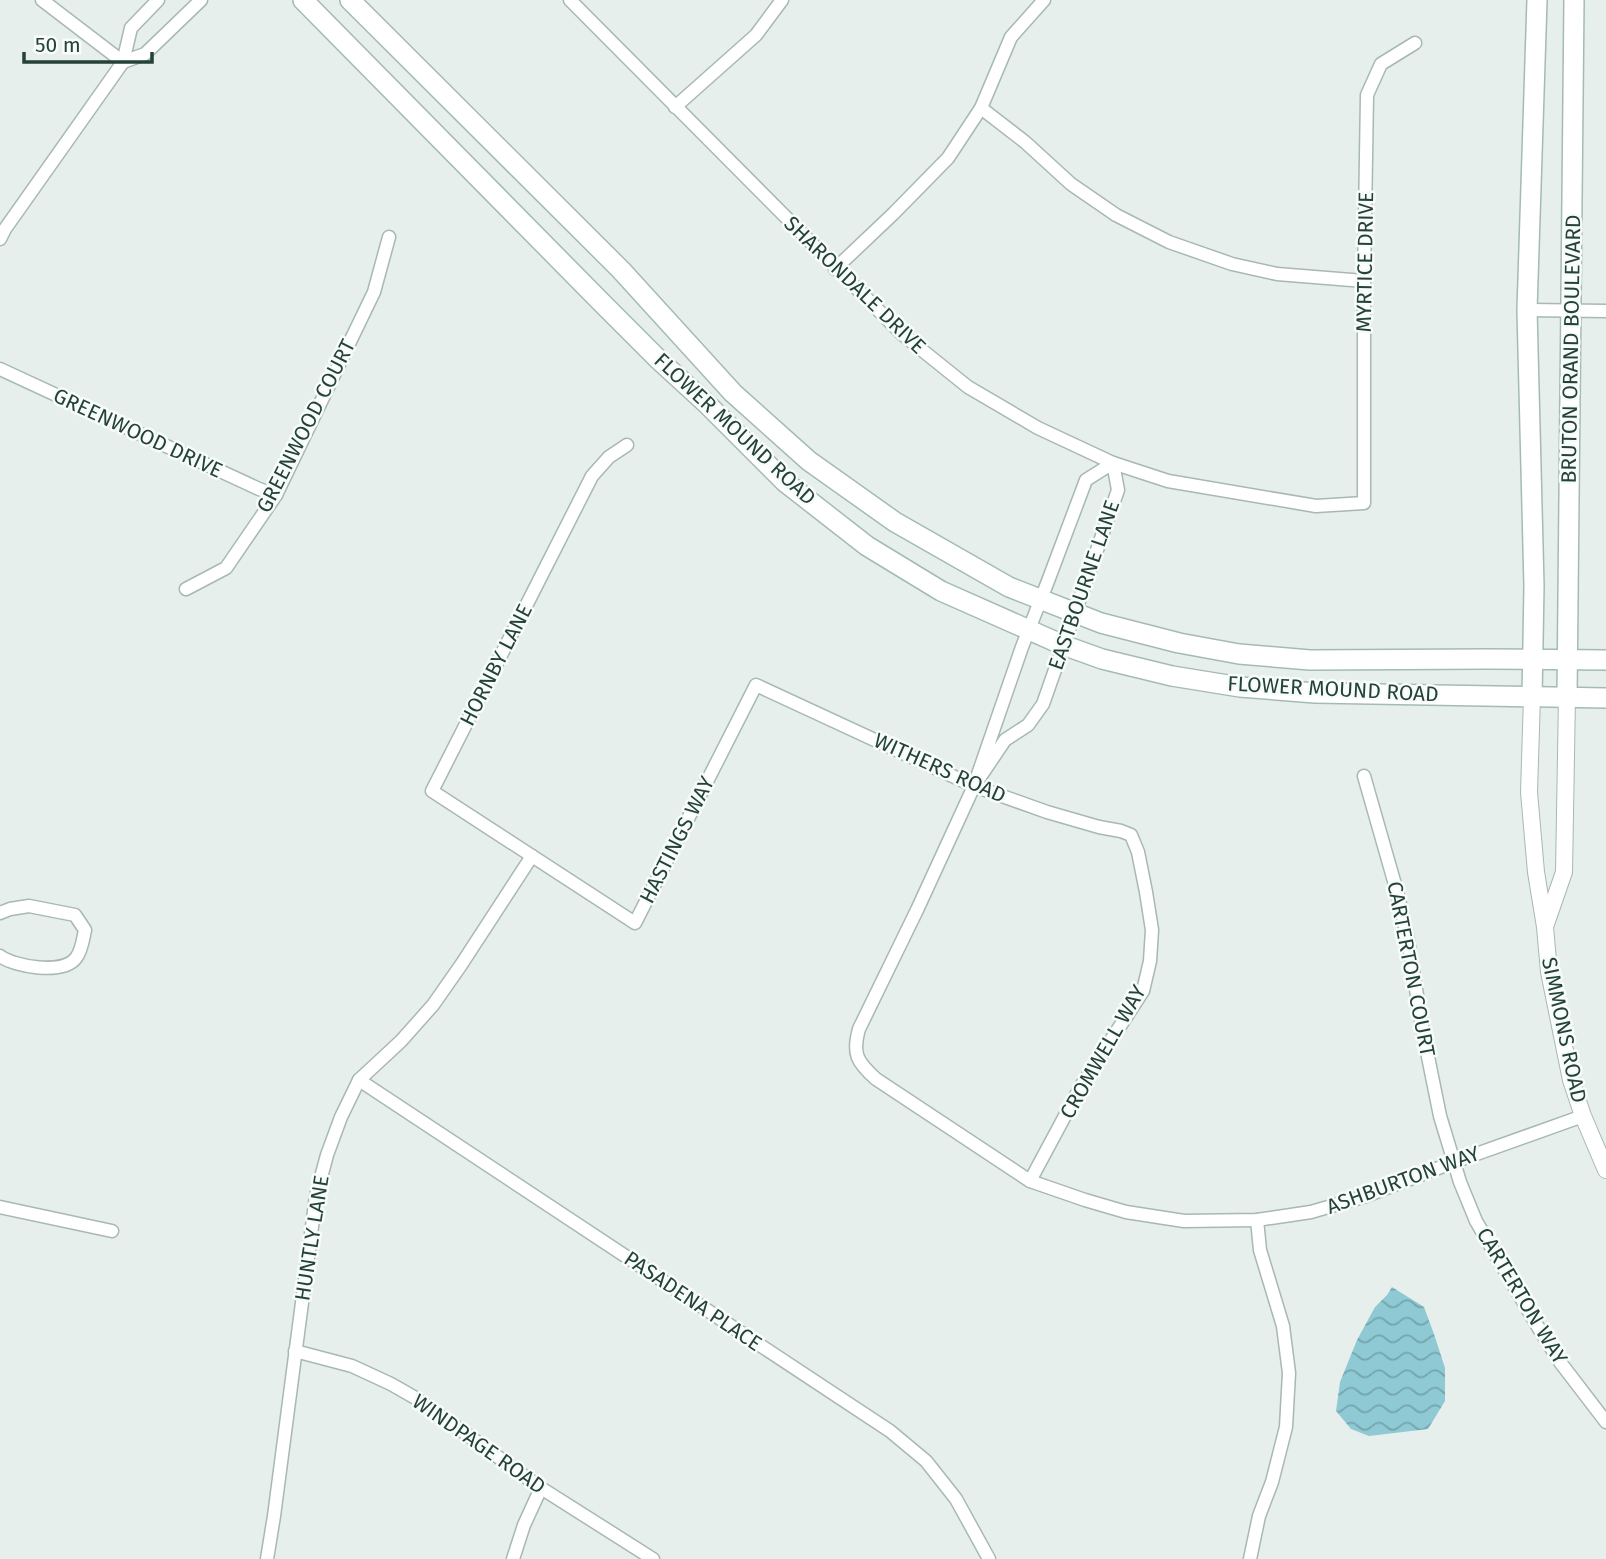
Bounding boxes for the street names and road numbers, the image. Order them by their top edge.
street label: MYRTICE DRIVE [1351,191,1379,333]
street label: SHARONDALE DRIVE [779,211,931,359]
street label: BRUTON ORAND BOULEVARD [1556,214,1586,484]
street label: GREENWOOD COURT [251,335,361,517]
street label: FLOWER MOUND ROAD [649,347,821,511]
street label: GREENWOOD DRIVE [49,382,227,484]
street label: EASTBOURNE LANE [1043,497,1125,673]
street label: HORNBY LANE [454,600,538,730]
street label: FLOWER MOUND ROAD [1227,670,1439,708]
street label: WITHERS ROAD [870,727,1010,809]
street label: HASTINGS WAY [634,772,720,908]
street label: CARTERTON COURT [1381,879,1441,1059]
street label: SIMMONS ROAD [1536,955,1592,1105]
street label: CROMWELL WAY [1054,980,1152,1123]
street label: ASHBURTON WAY [1323,1140,1484,1220]
street label: HUNTLY LANE [289,1173,335,1303]
street label: CARTERTON WAY [1471,1223,1573,1369]
street label: PASADENA PLACE [619,1245,767,1357]
street label: WINDPAGE ROAD [407,1388,551,1500]

